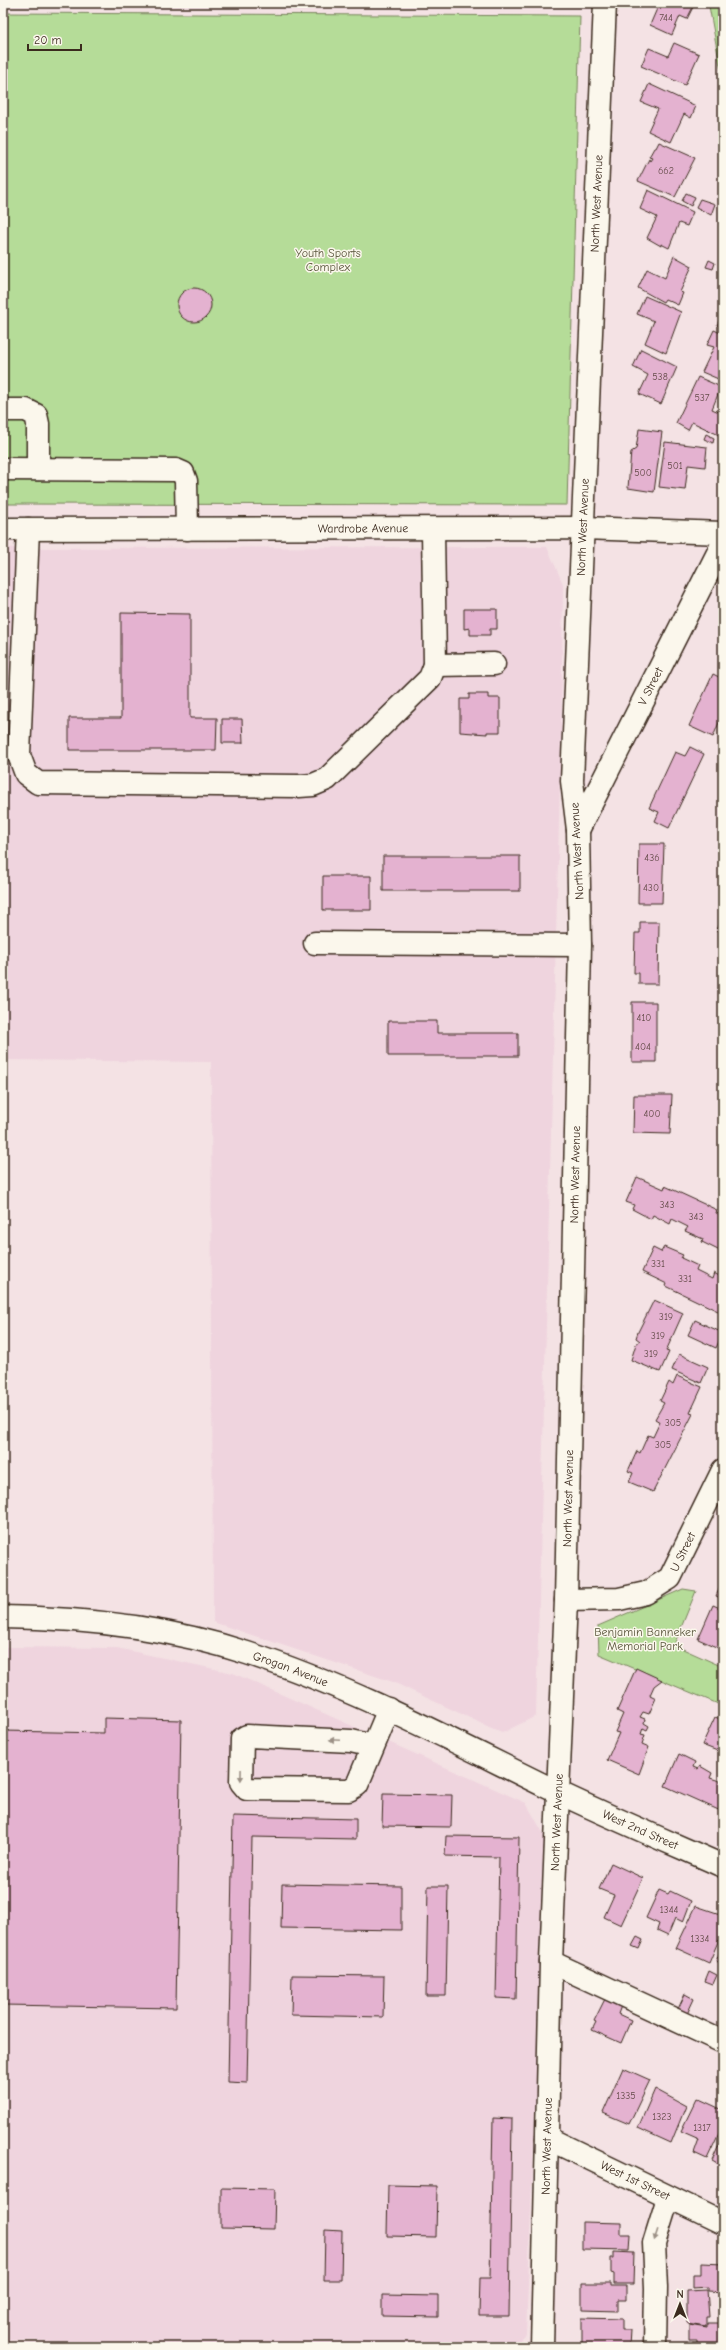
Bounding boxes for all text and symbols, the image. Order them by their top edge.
house number: 744 [659,12,673,24]
scale bar [28,26,81,52]
text: 20 m [34,33,62,47]
street label: North West Avenue [587,154,606,253]
house number: 662 [658,165,674,177]
park label: Youth Sports Complex [295,246,361,274]
house number: 538 [652,371,668,383]
house number: 537 [694,392,710,404]
house number: 501 [667,460,683,472]
house number: 500 [634,467,652,479]
street label: North West Avenue [574,478,592,576]
street label: Wardrobe Avenue [318,521,408,535]
street label: V Street [635,665,666,708]
street label: North West Avenue [567,802,587,900]
house number: 436 [644,852,660,864]
house number: 430 [643,882,659,894]
house number: 410 [637,1012,651,1024]
house number: 404 [635,1041,651,1053]
house number: 400 [643,1108,661,1120]
street label: North West Avenue [567,1126,583,1223]
house number: 343 [660,1199,674,1211]
house number: 343 [689,1211,703,1223]
house number: 331 [651,1258,665,1270]
house number: 331 [678,1273,692,1285]
house number: 319 [659,1311,673,1323]
house number: 319 [651,1330,665,1342]
house number: 319 [644,1348,658,1360]
house number: 305 [665,1417,681,1429]
house number: 305 [655,1439,671,1451]
street label: North West Avenue [560,1450,576,1547]
street label: U Street [667,1529,699,1574]
park label: Benjamin Banneker Memorial Park [594,1625,696,1653]
street label: Grogan Avenue [251,1648,330,1690]
one-way arrow [328,1737,341,1743]
one-way arrow [238,1769,244,1782]
street label: North West Avenue [548,1773,566,1871]
street label: West 2nd Street [600,1807,681,1853]
house number: 1344 [660,1904,679,1916]
house number: 1334 [691,1933,710,1945]
house number: 1335 [616,2090,636,2102]
street label: North West Avenue [539,2097,555,2195]
house number: 1323 [652,2111,672,2123]
house number: 1317 [693,2122,711,2134]
street label: West 1st Street [598,2158,673,2204]
one-way arrow [653,2229,659,2241]
north arrow [660,2284,700,2324]
text: N [676,2288,684,2301]

